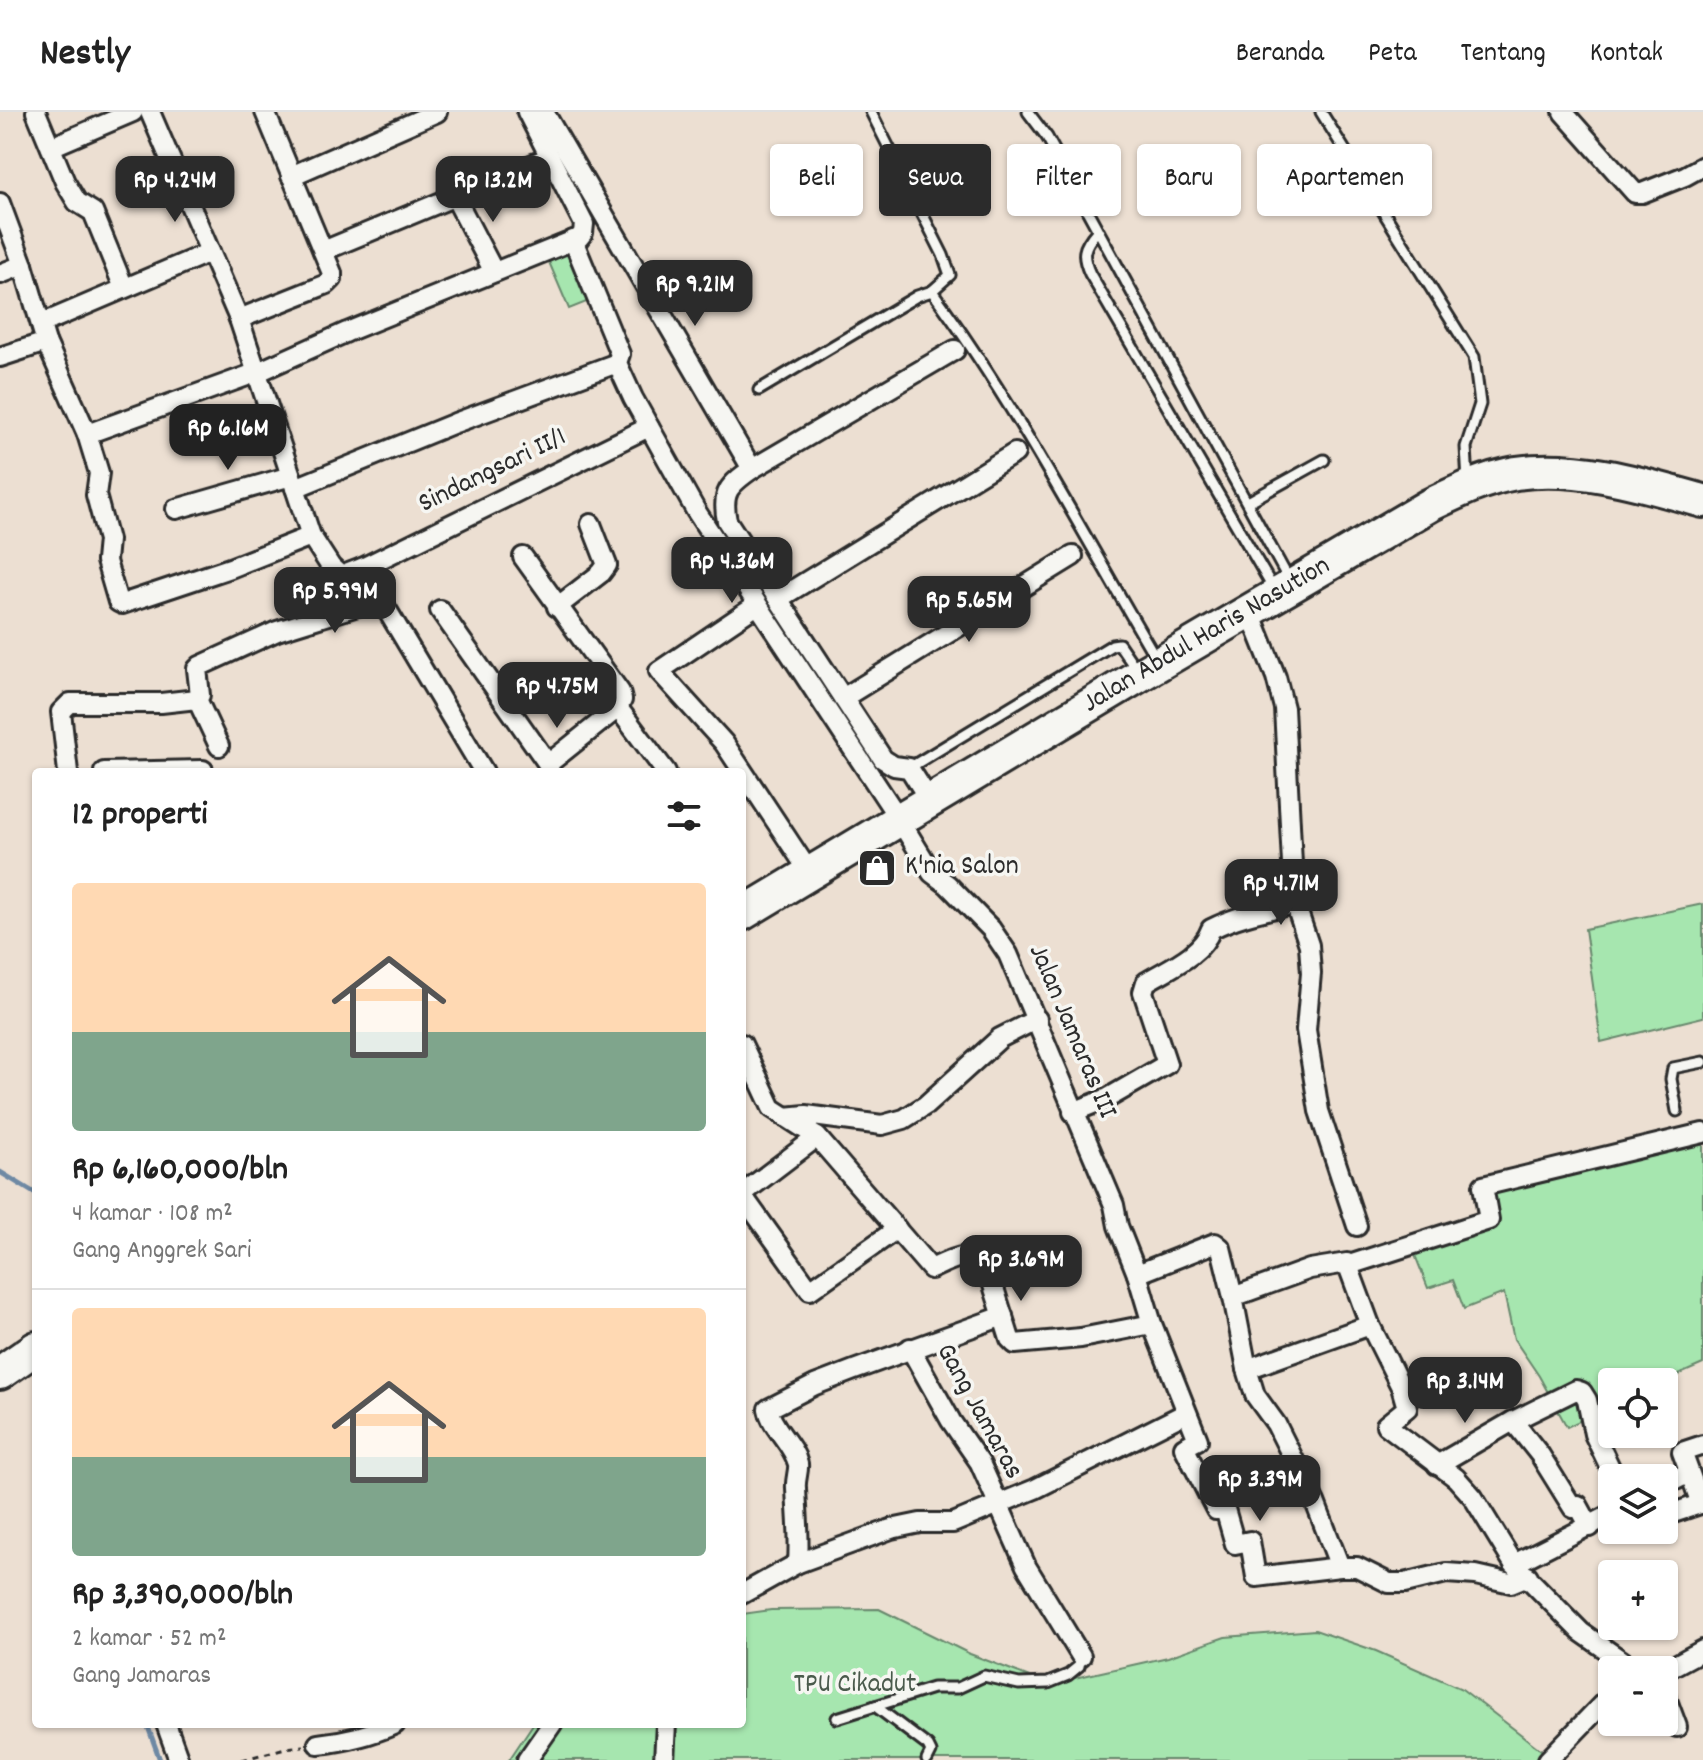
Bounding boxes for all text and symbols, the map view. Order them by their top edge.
text: Nestly [40,28,130,83]
text: Beranda [1236,35,1324,75]
text: Peta [1368,35,1417,75]
text: Tentang [1461,35,1546,75]
text: Kontak [1590,35,1663,75]
chip: Beli [770,144,863,216]
chip: Sewa [879,144,991,216]
chip: Filter [1007,144,1121,216]
chip: Baru [1137,144,1241,216]
chip: Apartemen [1257,144,1432,216]
pin: Rp 4.24M [92,156,258,224]
pin: Rp 13.2M [410,156,576,224]
text: Rp 4.24M [133,163,217,200]
text: Rp 13.2M [454,163,532,200]
pin: Rp 9.21M [612,260,778,328]
text: Rp 9.21M [655,267,735,304]
pin: Rp 6.16M [145,404,311,472]
text: Rp 6.16M [187,411,269,448]
street label: Sindangsari II/1 [412,419,574,525]
pin: Rp 4.36M [649,537,815,605]
text: Rp 4.36M [689,544,775,581]
street label: Jalan Abdul Haris Nasution [1076,547,1338,725]
pin: Rp 5.99M [252,567,418,635]
text: Rp 5.99M [292,574,378,611]
pin: Rp 5.65M [886,576,1052,644]
text: Rp 5.65M [926,583,1012,620]
pin: Rp 4.75M [474,662,640,730]
text: Rp 4.75M [516,669,598,706]
text: 12 properti [72,792,208,841]
icon: filters [662,794,706,838]
shop icon: K'nia Salon [856,847,898,889]
place label: K'nia Salon [905,848,1019,888]
pin: Rp 4.71M [1198,859,1364,927]
text: Rp 4.71M [1243,866,1319,903]
icon: home [317,935,461,1079]
street label: Jalan Jamaras III [1016,939,1126,1126]
text: Rp 6,160,000/bln [72,1147,288,1196]
text: 4 kamar · 108 m² [72,1196,233,1233]
text: Gang Anggrek Sari [72,1233,251,1270]
pin: Rp 3.69M [938,1235,1104,1303]
text: Rp 3.69M [978,1242,1064,1279]
street label: Gang Jamaras [924,1337,1032,1487]
pin: Rp 3.14M [1382,1357,1548,1425]
icon: home [317,1360,461,1504]
text: Rp 3.14M [1426,1364,1504,1401]
map controls [1598,1368,1678,1736]
button: locate [1598,1368,1678,1448]
pin: Rp 3.39M [1177,1455,1343,1523]
text: Rp 3.39M [1217,1462,1303,1499]
button: layers [1598,1464,1678,1544]
button: + [1598,1560,1678,1640]
text: Rp 3,390,000/bln [72,1572,293,1621]
text: 2 kamar · 52 m² [72,1621,226,1658]
button: − [1598,1656,1678,1736]
text: Gang Jamaras [72,1658,211,1695]
park label: TPU Cikadut [794,1666,916,1706]

